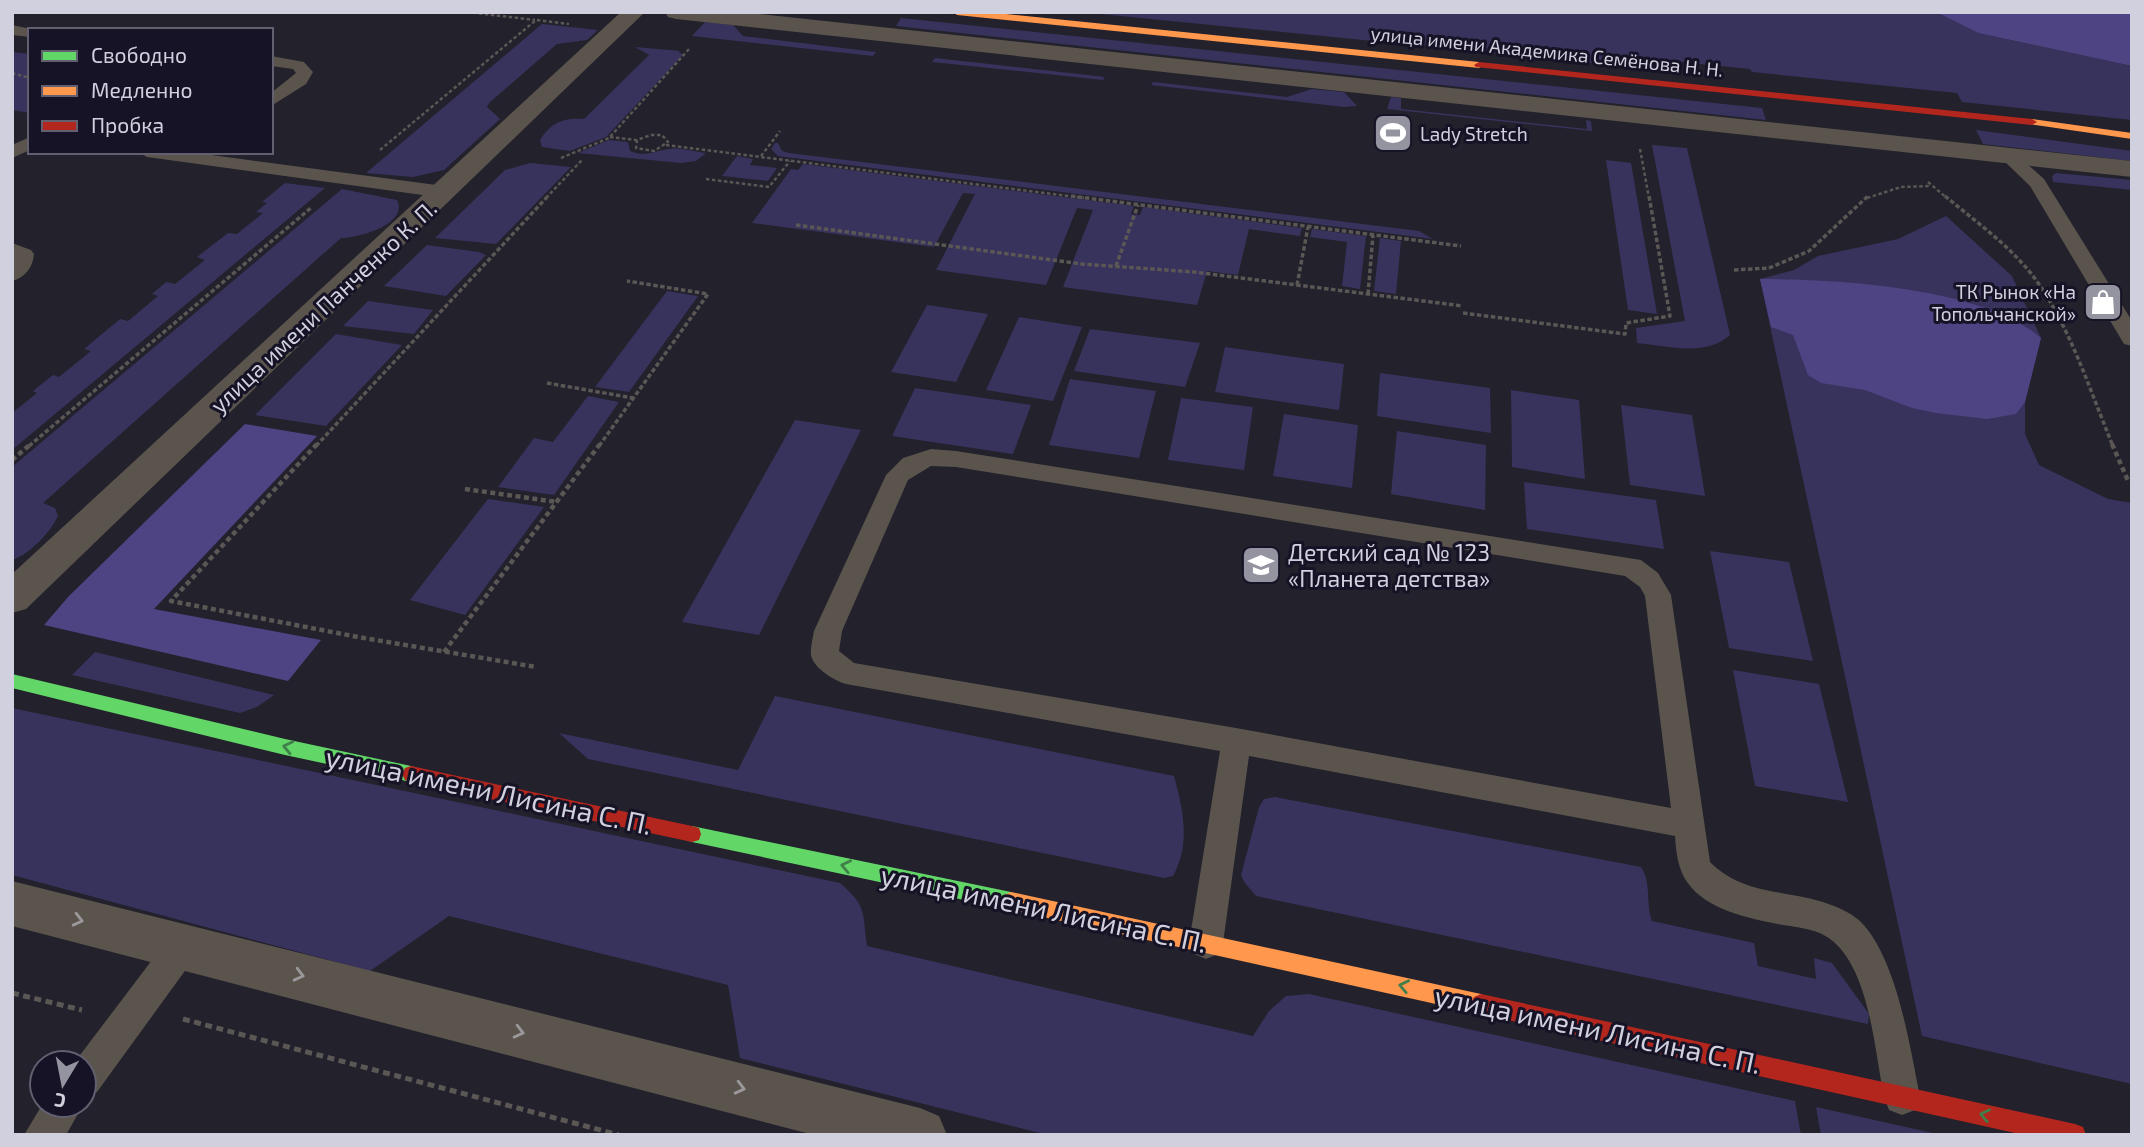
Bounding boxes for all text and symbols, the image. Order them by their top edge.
street label: улица имени Академика Семёнова Н. Н. [1370,21,1724,82]
legend [28,28,273,154]
text: Свободно [91,42,187,67]
text: Медленно [91,77,193,102]
text: Пробка [91,112,164,137]
sports icon: Lady Stretch [1372,112,1414,154]
place label: Lady Stretch [1420,122,1528,145]
street label: улица имени Панченко К. П. [204,194,443,419]
place label: ТК Рынок «На Топольчанской» [1932,280,2076,325]
shop icon: ТК Рынок «На Топольчанской» [2082,281,2124,323]
place label: Детский сад № 123 «Планета детства» [1288,538,1490,592]
school or university icon: Детский сад № 123 «Планета детства» [1240,544,1282,586]
street label: улица имени Лисина С. П. [323,739,655,841]
one-way arrow [282,741,294,756]
street label: улица имени Лисина С. П. [878,857,1210,959]
one-way arrow [840,860,852,875]
one-way arrow [72,912,84,926]
one-way arrow [293,967,305,981]
street label: улица имени Лисина С. П. [1432,978,1764,1080]
one-way arrow [1398,980,1410,995]
one-way arrow [513,1024,525,1038]
north arrow [28,1049,98,1119]
one-way arrow [734,1080,746,1095]
text: С [52,1089,67,1114]
one-way arrow [1979,1109,1991,1123]

